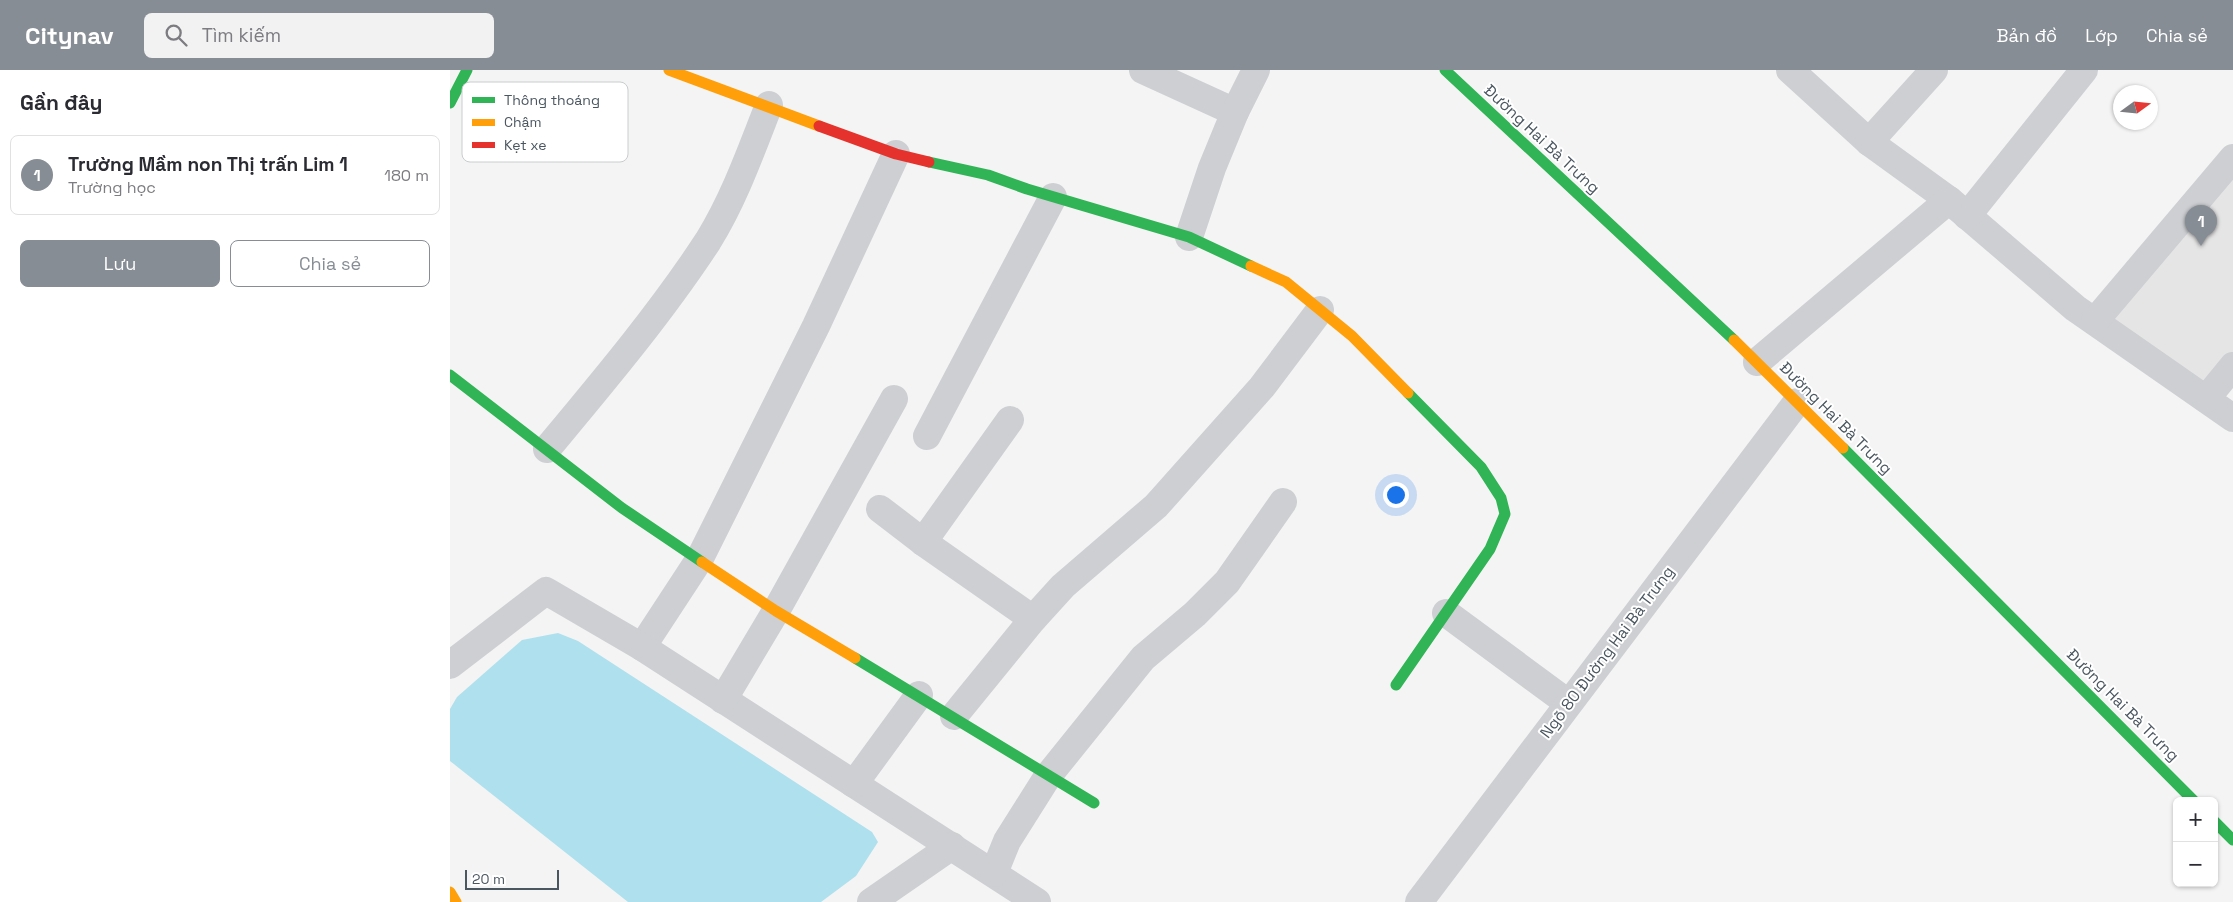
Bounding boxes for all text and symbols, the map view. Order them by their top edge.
search box [144,13,494,58]
text: Citynav [25,20,114,51]
icon: search [162,21,190,49]
text: Tìm kiếm [202,23,281,48]
text: Bản đồ [1997,24,2057,47]
text: Lớp [2085,24,2118,47]
text: Chia sẻ [2146,24,2208,47]
street label: Đường Hai Bà Trưng [1480,80,1604,198]
legend [462,82,628,162]
north arrow [2113,85,2158,130]
text: Gần đây [20,89,103,116]
text: Thông thoáng [504,91,600,109]
text: Chậm [504,113,542,131]
text: Kẹt xe [504,136,546,154]
text: Trường Mầm non Thị trấn Lim 1 [68,152,348,177]
text: 1 [33,165,41,186]
text: 180 m [384,165,429,186]
text: Trường học [68,177,156,198]
pin: 1 [2185,205,2217,246]
button: Lưu [20,240,220,287]
button: Chia sẻ [230,240,430,287]
street label: Đường Hai Bà Trưng [1775,357,1897,479]
your location [1383,482,1409,508]
street label: Ngõ 80 Đường Hai Bà Trưng [1535,562,1679,742]
street label: Đường Hai Bà Trưng [2062,644,2184,766]
map controls [2173,797,2218,887]
button: + [2173,797,2218,842]
button: − [2173,842,2218,887]
scale bar [465,867,559,890]
text: 20 m [472,870,505,888]

